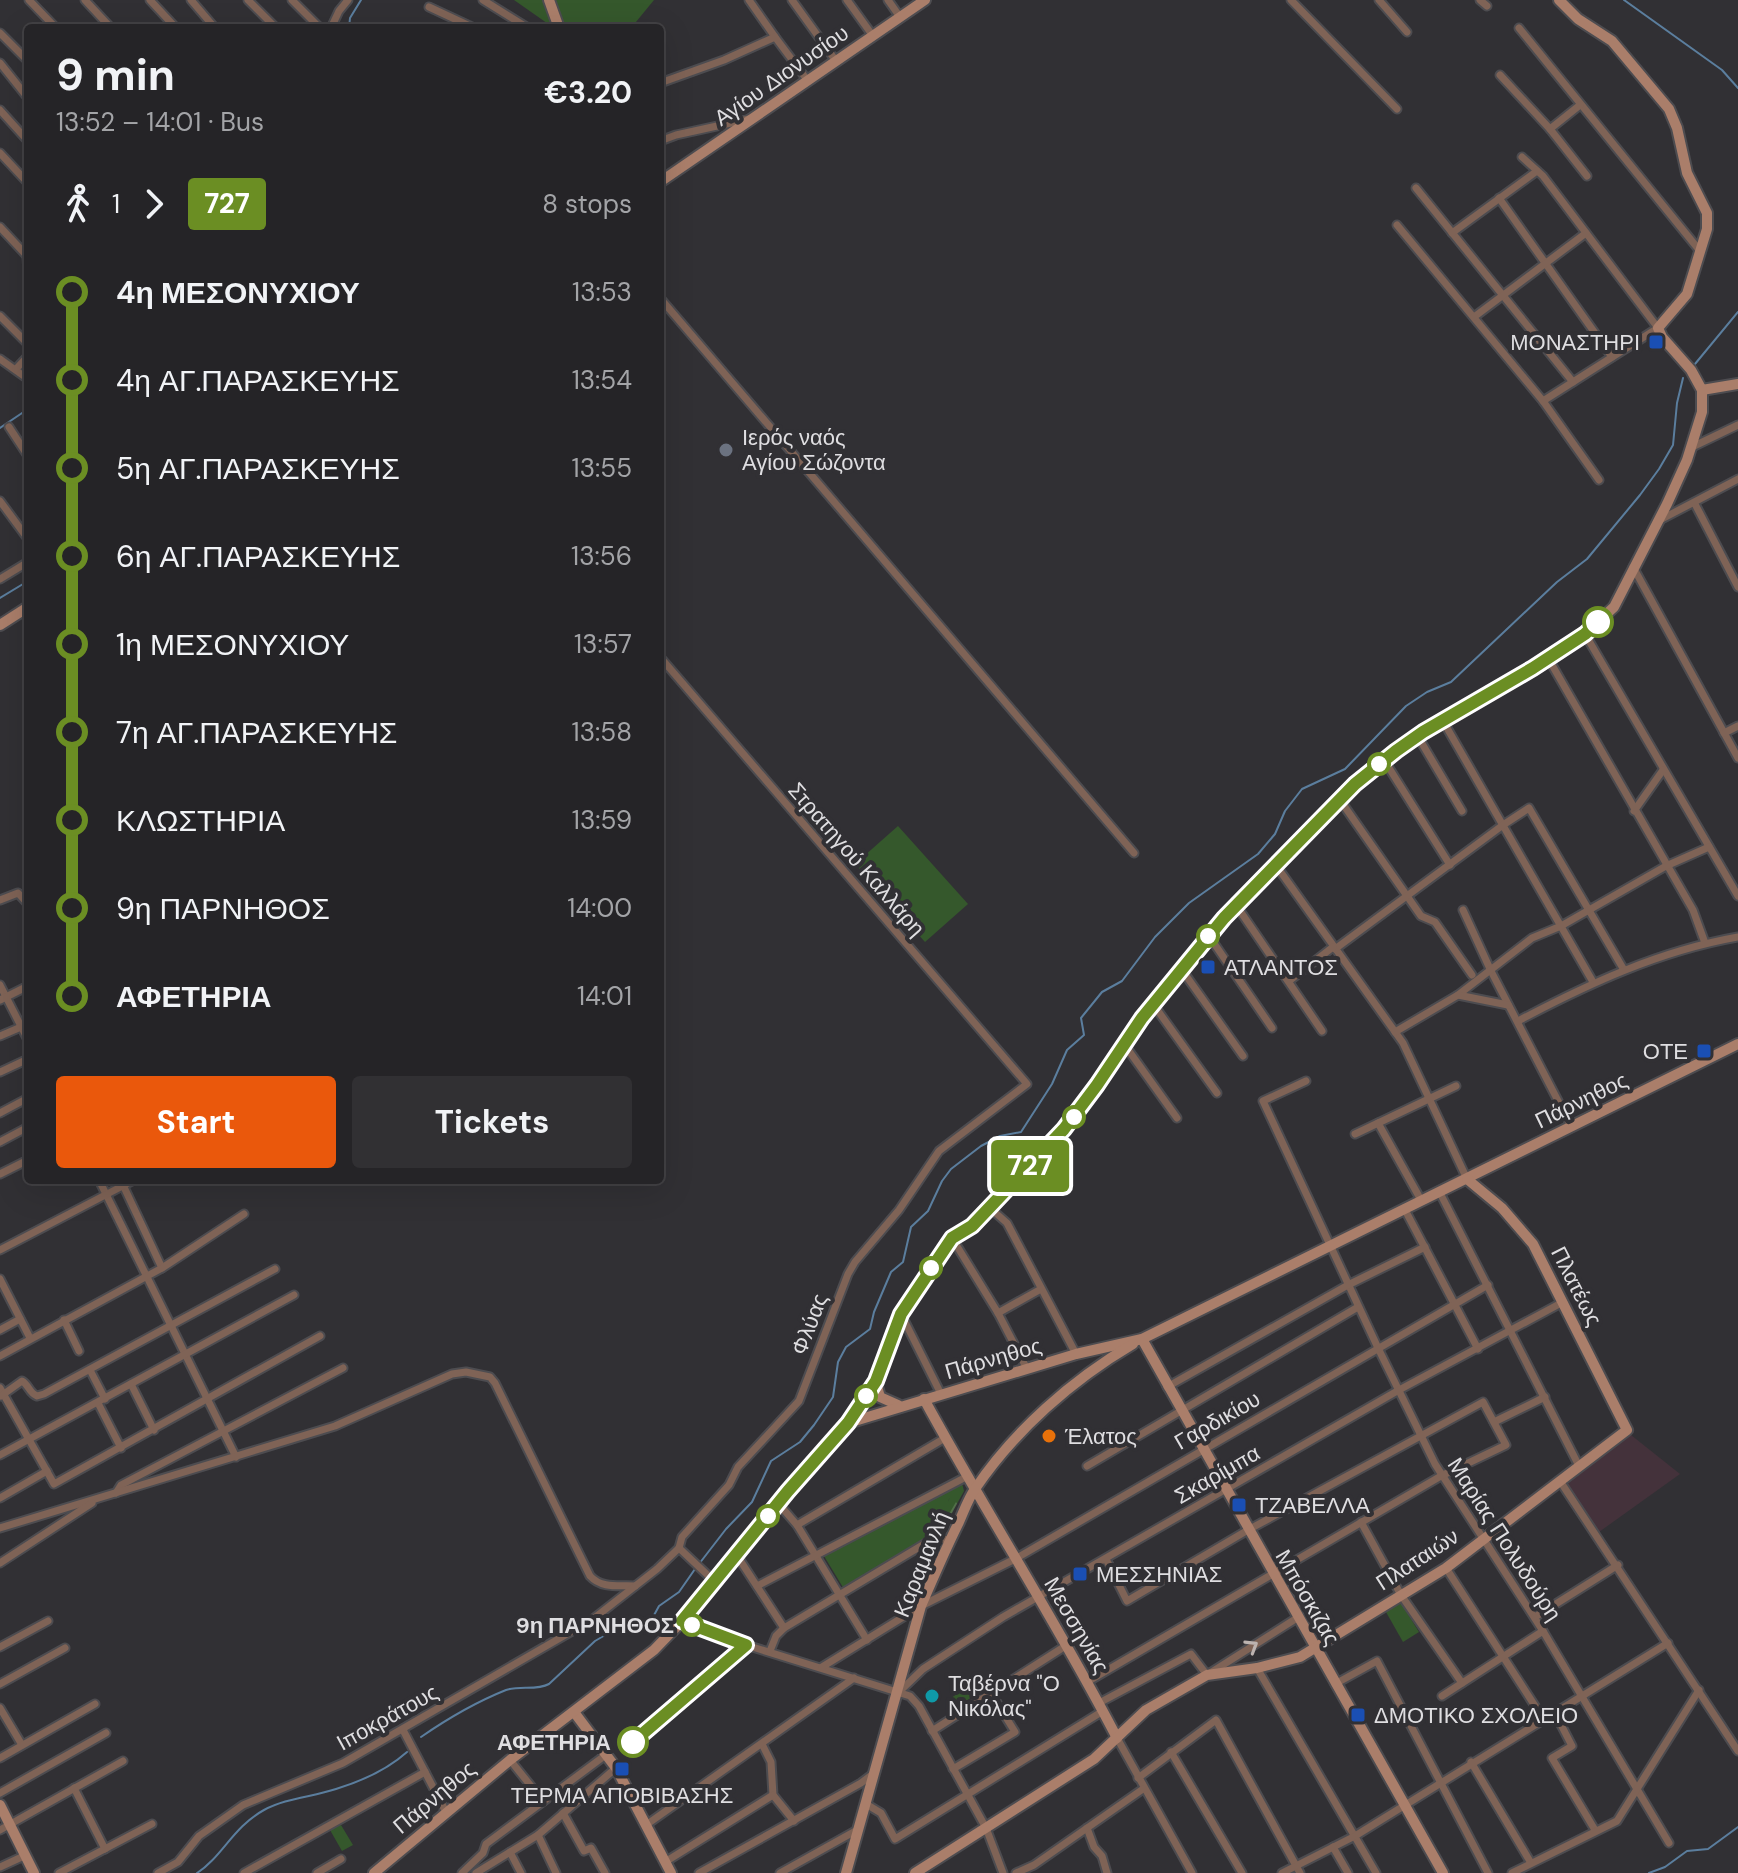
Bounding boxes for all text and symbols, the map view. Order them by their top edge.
street label: Αγίου Διονυσίου [708,18,854,133]
text: 9 min [56,46,175,104]
text: €3.20 [544,73,632,112]
text: 13:52 – 14:01 · Bus [56,105,264,139]
icon: walk [56,182,100,226]
icon: forward [132,182,176,226]
text: 727 [204,185,250,222]
text: 1 [112,187,120,221]
text: 8 stops [542,187,632,221]
text: 4η ΜΕΣΟΝΥΧΙΟΥ [116,273,360,312]
text: 13:53 [572,275,632,309]
place label: ΜΟΝΑΣΤΗΡΙ [1510,328,1640,357]
marker: ΜΟΝΑΣΤΗΡΙ [1647,333,1665,351]
text: 4η ΑΓ.ΠΑΡΑΣΚΕΥΗΣ [116,361,400,400]
text: 13:54 [572,363,632,397]
place label: Ιερός ναός Αγίου Σώζοντα [742,423,886,477]
marker: Ιερός ναός Αγίου Σώζοντα [717,441,735,459]
text: 5η ΑΓ.ΠΑΡΑΣΚΕΥΗΣ [116,449,400,488]
text: 13:55 [572,451,632,485]
text: 6η ΑΓ.ΠΑΡΑΣΚΕΥΗΣ [116,537,400,576]
text: 13:56 [571,539,632,573]
unlabelled marker [1583,607,1613,637]
text: 1η ΜΕΣΟΝΥΧΙΟΥ [116,625,349,664]
text: 13:57 [574,627,632,661]
text: 7η ΑΓ.ΠΑΡΑΣΚΕΥΗΣ [116,713,397,752]
text: 13:58 [572,715,632,749]
unlabelled marker [1368,753,1390,775]
street label: Στρατηγού Καλλάρη [782,776,931,942]
text: ΚΛΩΣΤΗΡΙΑ [116,801,285,840]
text: 13:59 [572,803,632,837]
text: 9η ΠΑΡΝΗΘΟΣ [116,889,330,928]
text: 14:00 [567,891,632,925]
unlabelled marker [1197,925,1219,947]
place label: ΑΤΛΑΝΤΟΣ [1224,953,1338,982]
marker: ΑΤΛΑΝΤΟΣ [1199,958,1217,976]
text: ΑΦΕΤΗΡΙΑ [116,977,272,1016]
text: 14:01 [577,979,632,1013]
place label: ΟΤΕ [1643,1037,1688,1066]
marker: ΟΤΕ [1695,1042,1713,1060]
street label: Πάρνηθος [1530,1066,1632,1135]
button: Start [56,1076,336,1168]
button: Tickets [352,1076,632,1168]
unlabelled marker [1063,1106,1085,1128]
line badge: 727 [984,1140,1076,1192]
text: 727 [1007,1147,1053,1184]
street label: Πλατέως [1544,1242,1609,1331]
unlabelled marker [920,1257,942,1279]
street label: Φλύας [785,1289,834,1359]
street label: Πάρνηθος [941,1331,1045,1386]
street label: Γαρδικίου [1169,1384,1265,1457]
unlabelled marker [855,1385,877,1407]
place label: Έλατος [1064,1422,1137,1451]
marker: Έλατος [1040,1427,1058,1445]
street label: Σκαρίμπα [1169,1438,1265,1511]
street label: Μαρίας Πολυδούρη [1441,1452,1568,1626]
place label: ΤΖΑΒΕΛΛΑ [1255,1491,1370,1520]
marker: ΤΖΑΒΕΛΛΑ [1230,1496,1248,1514]
unlabelled marker [757,1505,779,1527]
street label: Καραμανλή [887,1507,956,1622]
street label: Πλαταιών [1370,1522,1464,1597]
street label: Μπόσκιζας [1269,1544,1347,1650]
place label: ΜΕΣΣΗΝΙΑΣ [1096,1560,1222,1589]
marker: ΜΕΣΣΗΝΙΑΣ [1071,1565,1089,1583]
street label: Μεσσηνίας [1037,1572,1116,1679]
place label: 9η ΠΑΡΝΗΘΟΣ [516,1611,674,1640]
marker: 9η ΠΑΡΝΗΘΟΣ [681,1614,703,1636]
one-way arrow [1243,1641,1258,1656]
place label: Ταβέρνα "Ο Νικόλας" [948,1669,1060,1723]
street label: Ιποκράτους [331,1678,443,1757]
marker: Ταβέρνα "Ο Νικόλας" [923,1687,941,1705]
place label: ΔΜΟΤΙΚΟ ΣΧΟΛΕΙΟ [1374,1701,1578,1730]
marker: ΔΜΟΤΙΚΟ ΣΧΟΛΕΙΟ [1349,1706,1367,1724]
marker: ΑΦΕΤΗΡΙΑ [618,1727,648,1757]
place label: ΑΦΕΤΗΡΙΑ [497,1728,611,1757]
street label: Πάρνηθος [387,1754,482,1840]
marker: ΤΕΡΜΑ ΑΠΟΒΙΒΑΣΗΣ [613,1760,631,1778]
place label: ΤΕΡΜΑ ΑΠΟΒΙΒΑΣΗΣ [511,1781,733,1810]

